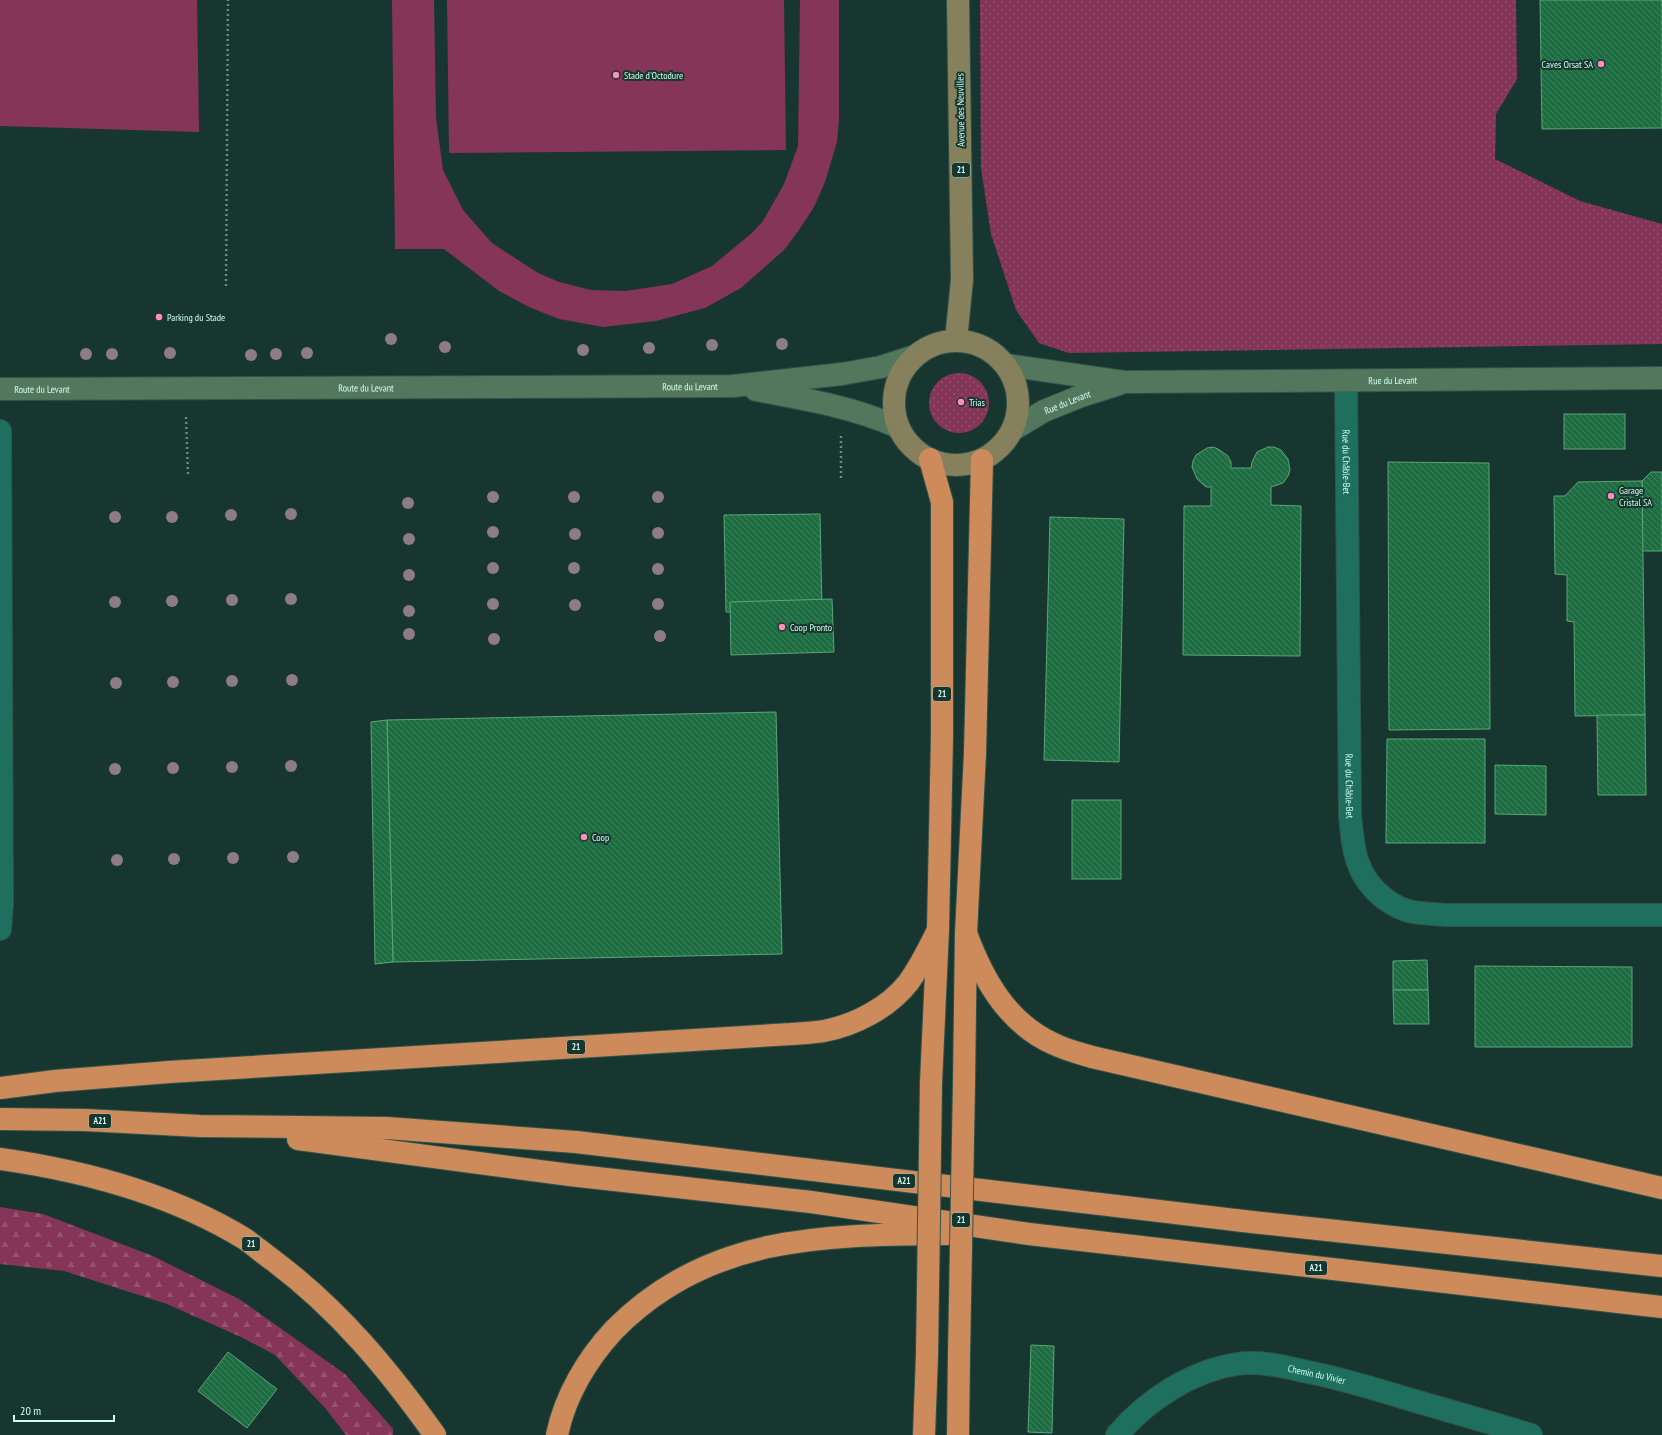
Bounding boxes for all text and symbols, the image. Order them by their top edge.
place label: Caves Orsat SA [1542,58,1593,71]
marker: Caves Orsat SA [1596,59,1606,69]
place label: Stade d'Octodure [624,69,683,82]
marker: Stade d'Octodure [611,70,621,80]
street label: Avenue des Neuvilles [953,73,968,147]
road number: 21 [952,163,970,177]
place label: Parking du Stade [167,311,225,324]
marker: Parking du Stade [154,312,164,322]
street label: Rue du Levant [1368,374,1418,387]
street label: Route du Levant [662,380,718,393]
street label: Route du Levant [338,381,394,395]
street label: Route du Levant [14,383,70,396]
street label: Rue du Levant [1042,387,1092,417]
place label: Trias [969,396,986,409]
marker: Trias [956,397,966,407]
street label: Rue du Châble-Bet [1339,430,1353,495]
place label: Garage Cristal SA [1619,484,1652,509]
marker: Garage Cristal SA [1606,491,1616,501]
place label: Coop Pronto [790,621,832,634]
marker: Coop Pronto [777,622,787,632]
road number: 21 [933,687,951,701]
street label: Rue du Châble-Bet [1342,754,1356,819]
place label: Coop [592,831,609,844]
marker: Coop [579,832,589,842]
road number: 21 [567,1040,585,1054]
road number: A21 [89,1114,111,1128]
road number: A21 [893,1174,915,1188]
road number: 21 [952,1213,970,1227]
road number: 21 [242,1237,260,1251]
road number: A21 [1305,1261,1327,1275]
street label: Chemin du Vivier [1287,1362,1347,1387]
scale bar [14,1397,114,1423]
text: 20 m [20,1403,41,1418]

